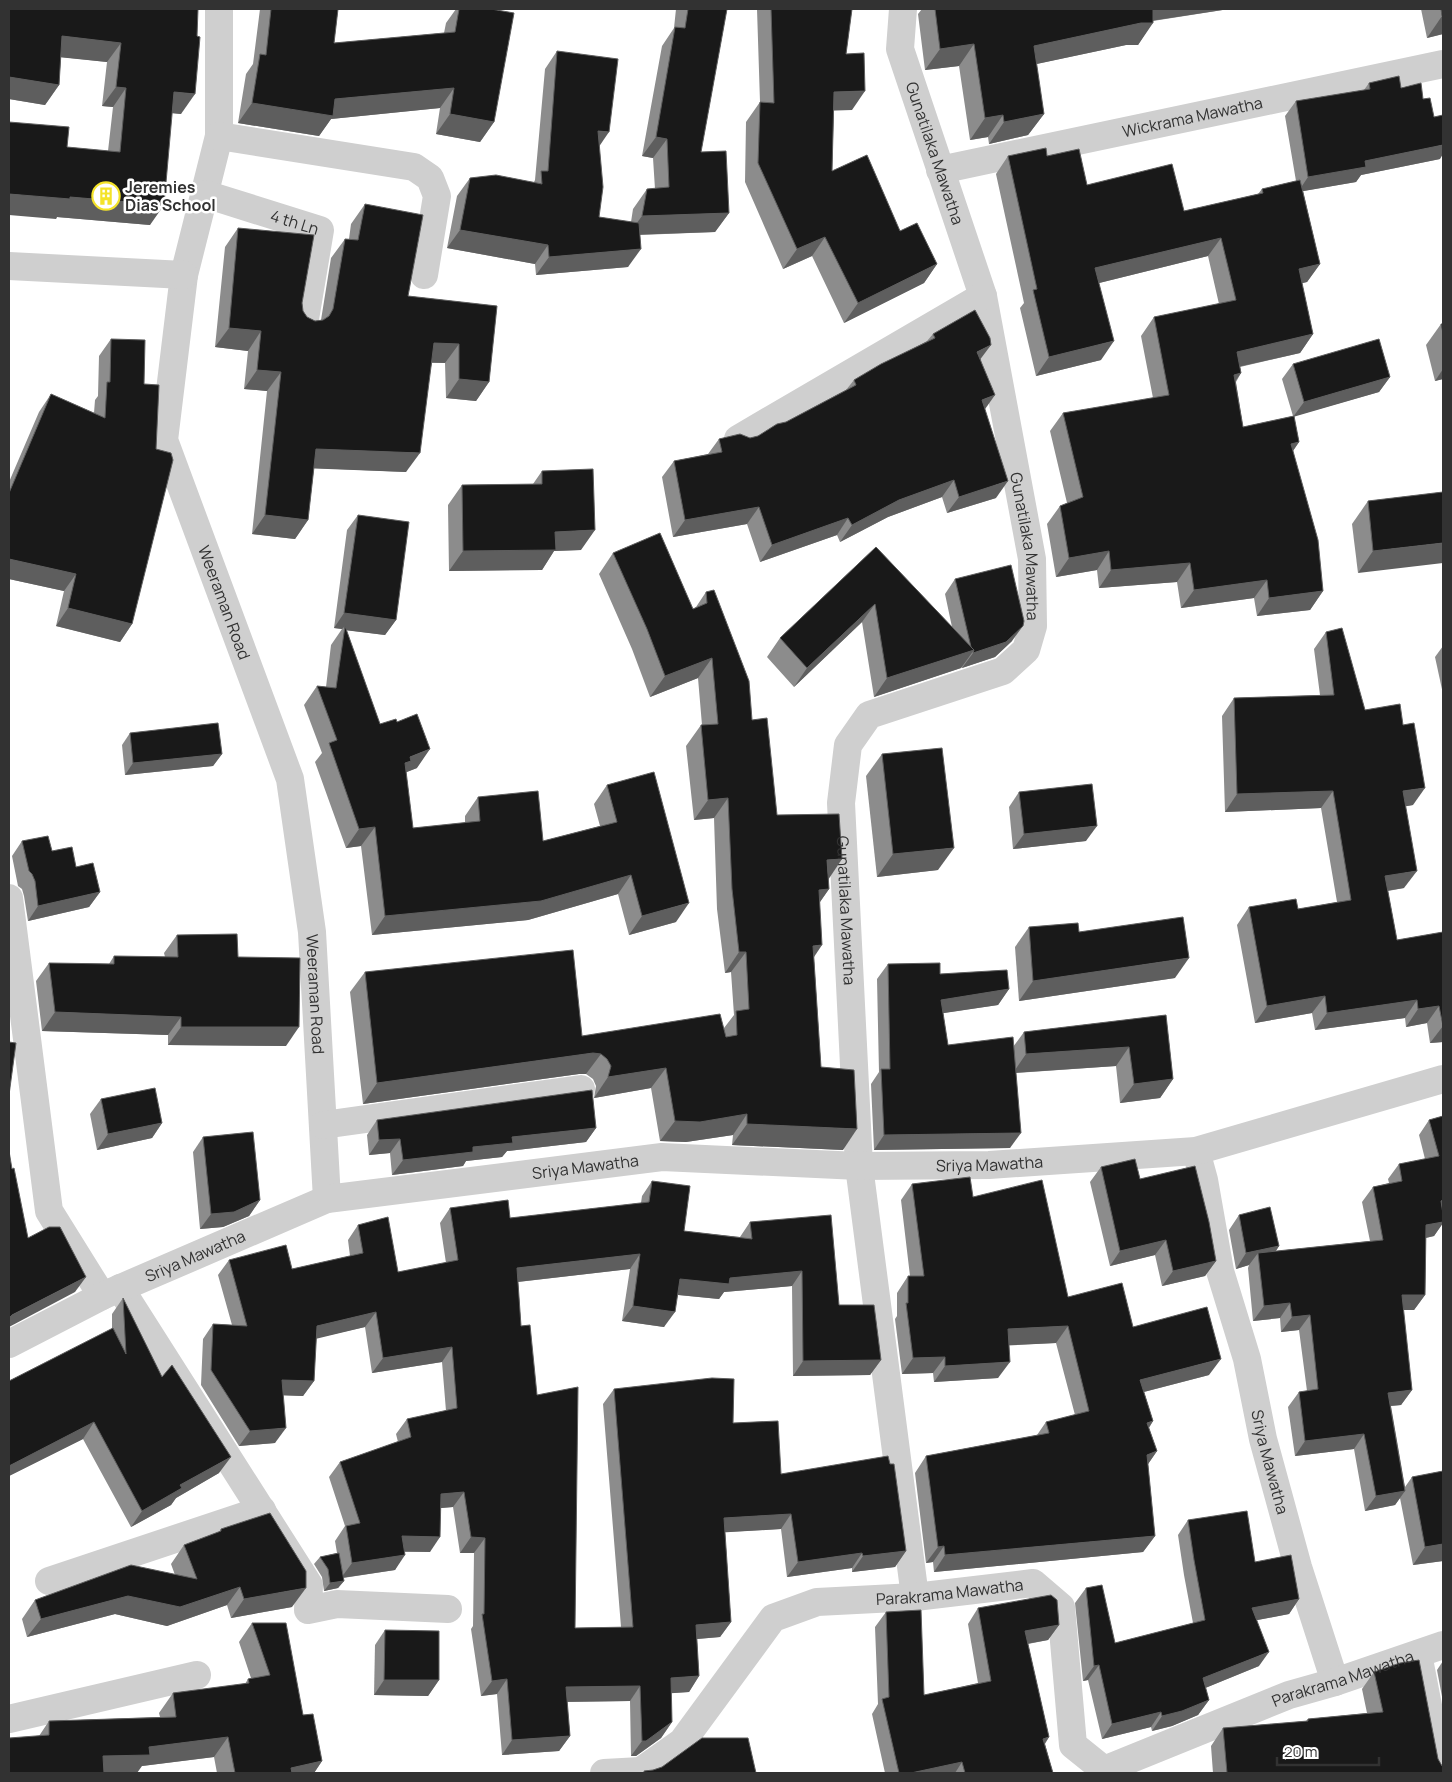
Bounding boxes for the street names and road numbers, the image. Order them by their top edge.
street label: Gunatilaka Mawatha [901,79,969,228]
street label: Wickrama Mawatha [1120,91,1265,142]
street label: 4 th Ln [268,204,322,240]
street label: Gunatilaka Mawatha [1005,470,1044,621]
street label: Weeraman Road [193,542,256,663]
street label: Gunatilaka Mawatha [832,835,861,986]
street label: Weeraman Road [301,933,330,1055]
street label: Sriya Mawatha [531,1149,640,1184]
street label: Sriya Mawatha [936,1150,1044,1176]
street label: Sriya Mawatha [141,1225,249,1287]
street label: Sriya Mawatha [1246,1408,1294,1517]
street label: Parakrama Mawatha [875,1573,1025,1610]
street label: Parakrama Mawatha [1268,1645,1417,1712]

